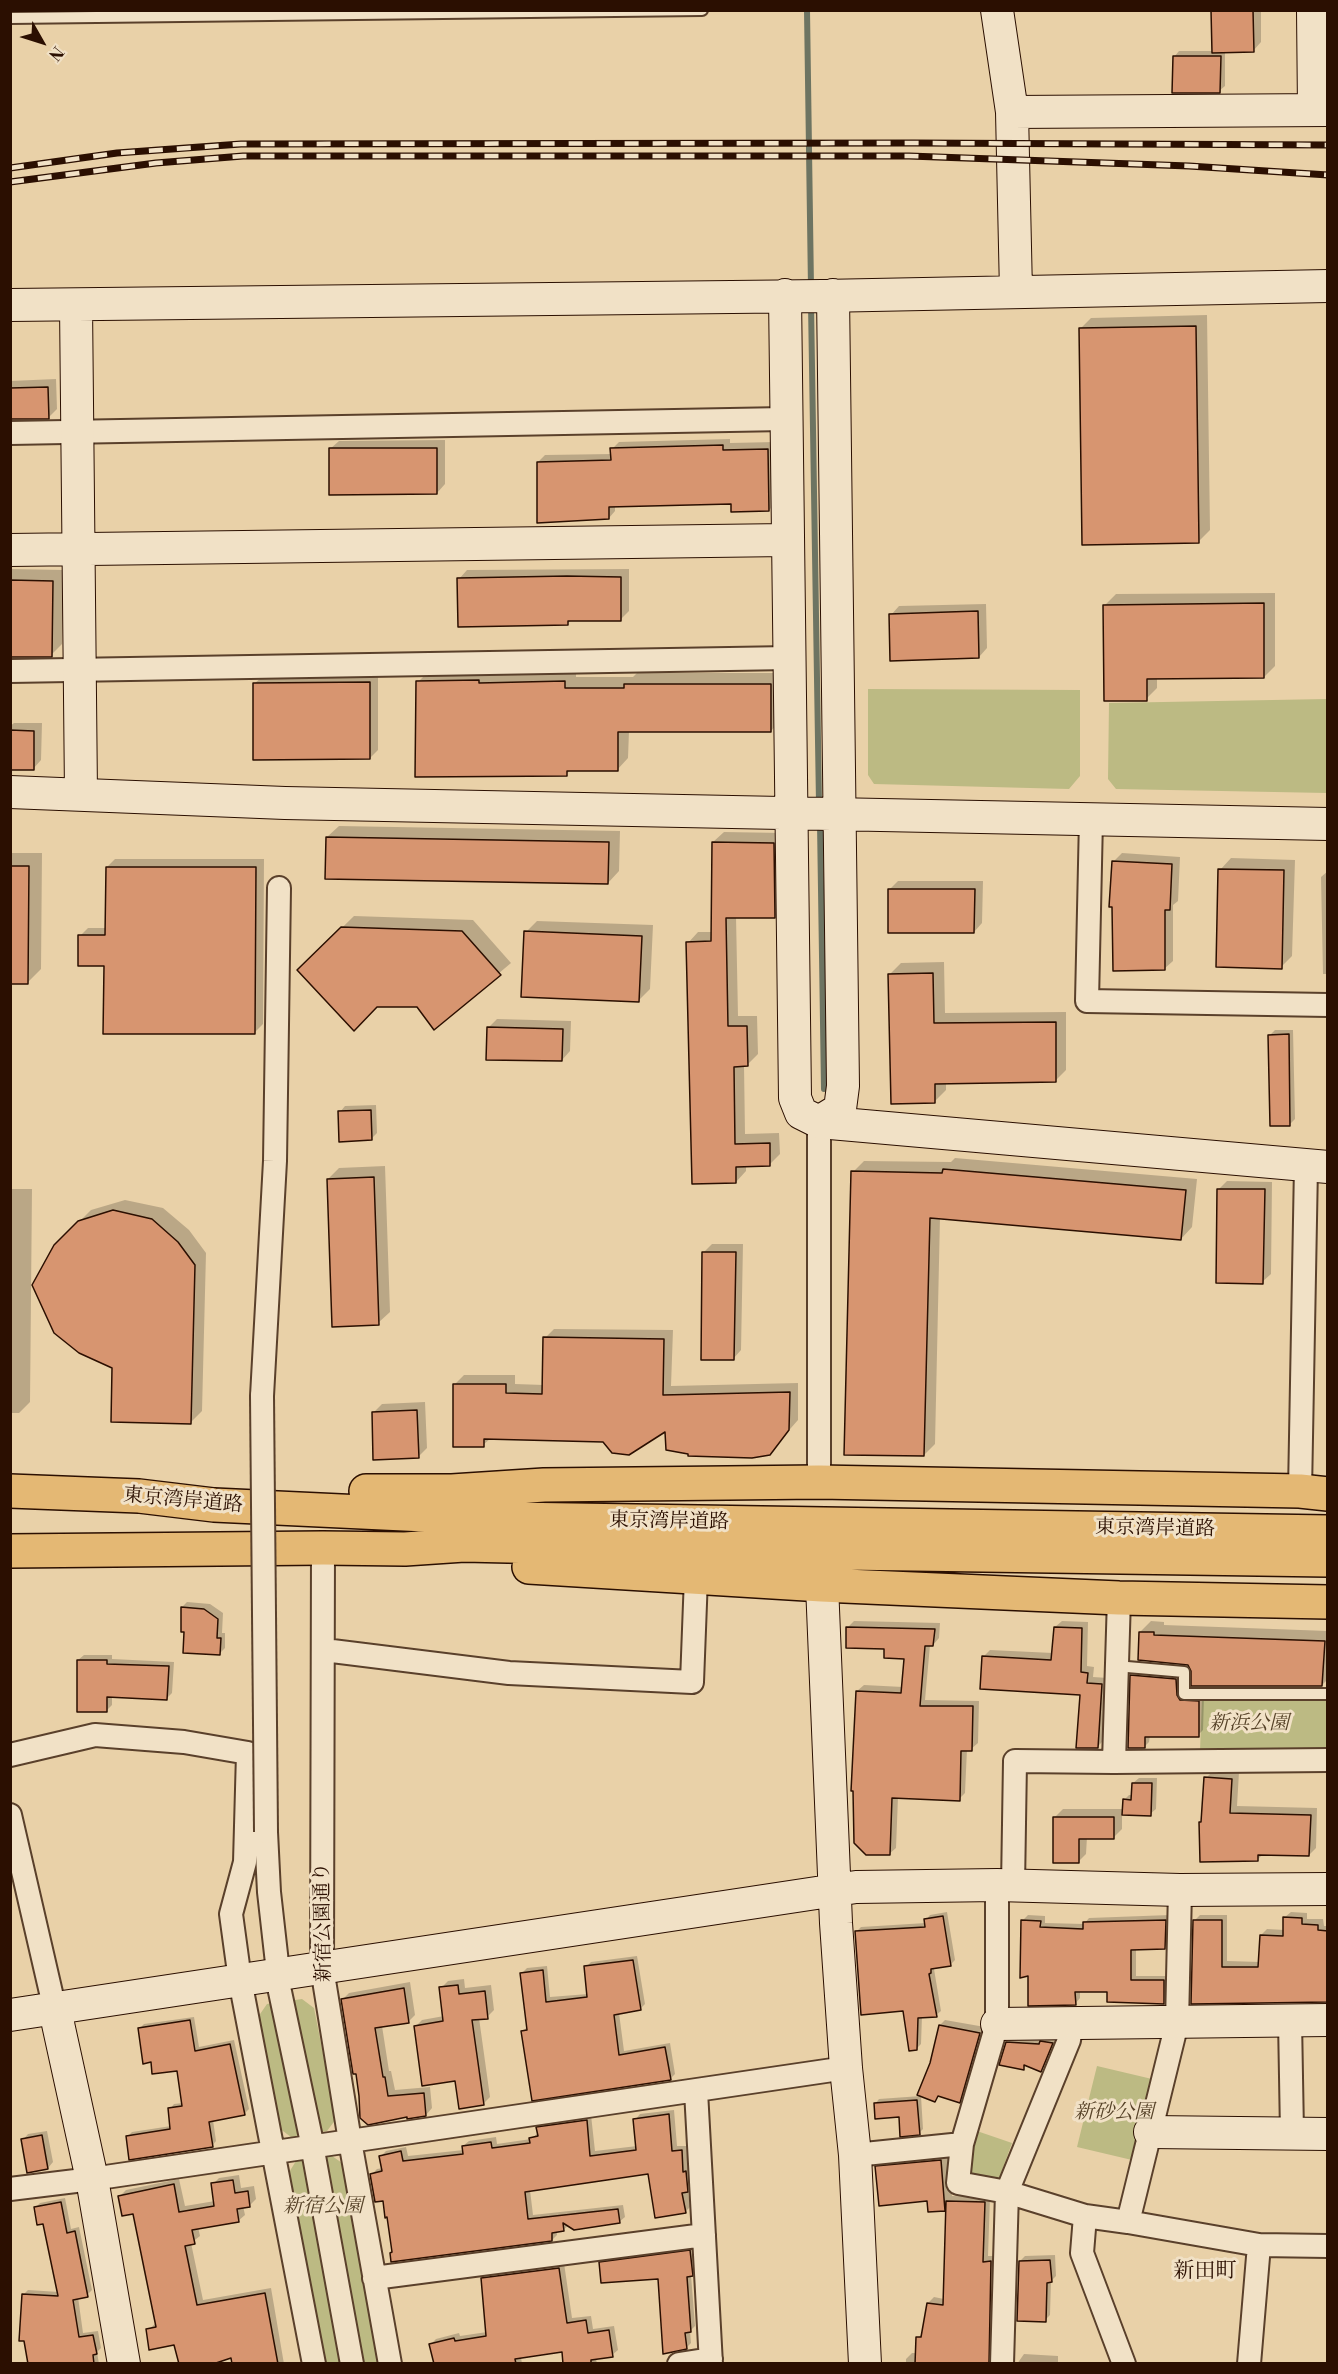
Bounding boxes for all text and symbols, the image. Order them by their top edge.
north arrow [12,12,72,72]
text: N [44,42,68,65]
street label: 東京湾岸道路 [122,1484,244,1518]
street label: 東京湾岸道路 [609,1509,729,1535]
street label: 東京湾岸道路 [1095,1516,1215,1542]
park label: 新浜公園 [1209,1712,1289,1736]
street label: 新宿公園通り [311,1862,337,1982]
park label: 新砂公園 [1074,2101,1154,2125]
park label: 新宿公園 [283,2195,363,2219]
district label: 新田町 [1174,2259,1236,2285]

